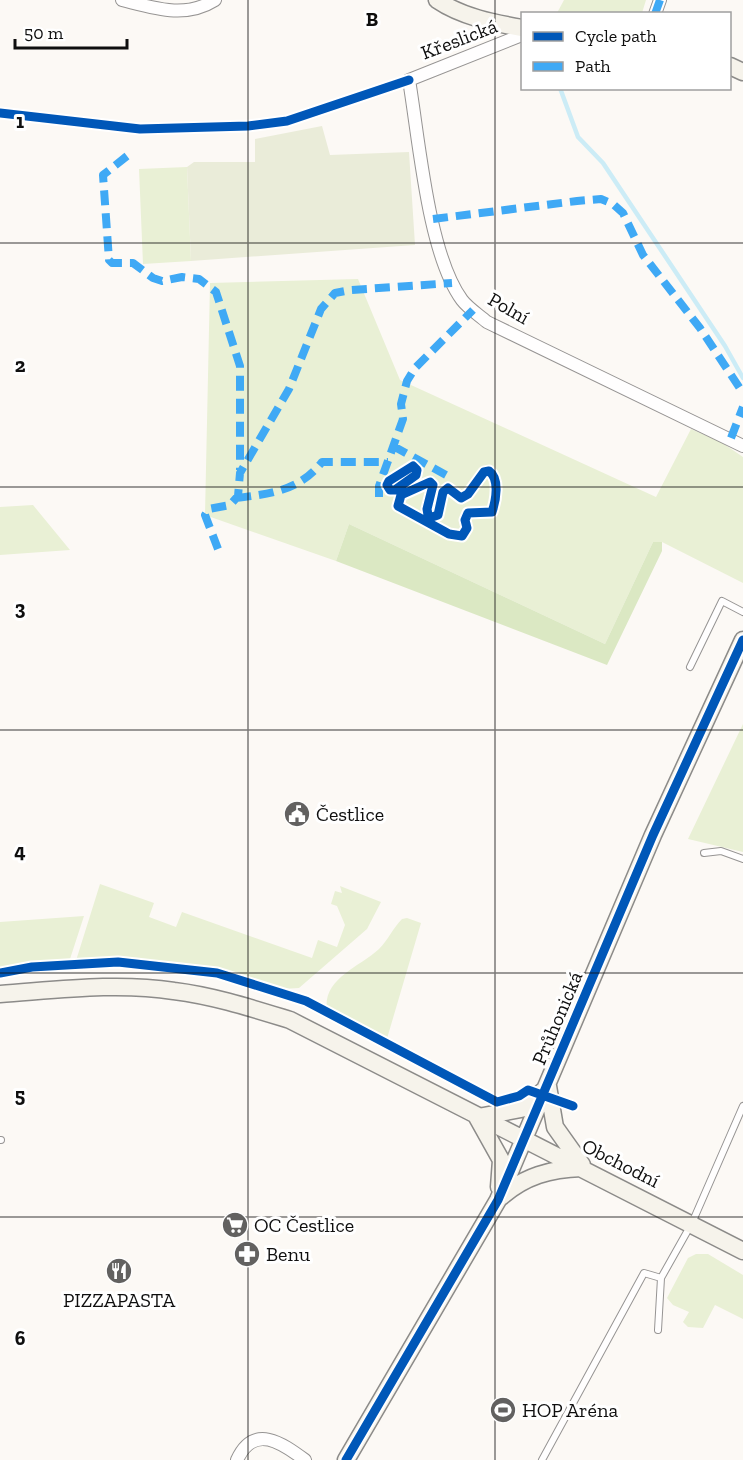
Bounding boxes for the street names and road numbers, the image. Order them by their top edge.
street label: Křeslická [418,13,501,64]
street label: Polní [484,287,534,330]
street label: Průhonická [527,967,588,1068]
street label: Obchodní [578,1133,664,1193]

